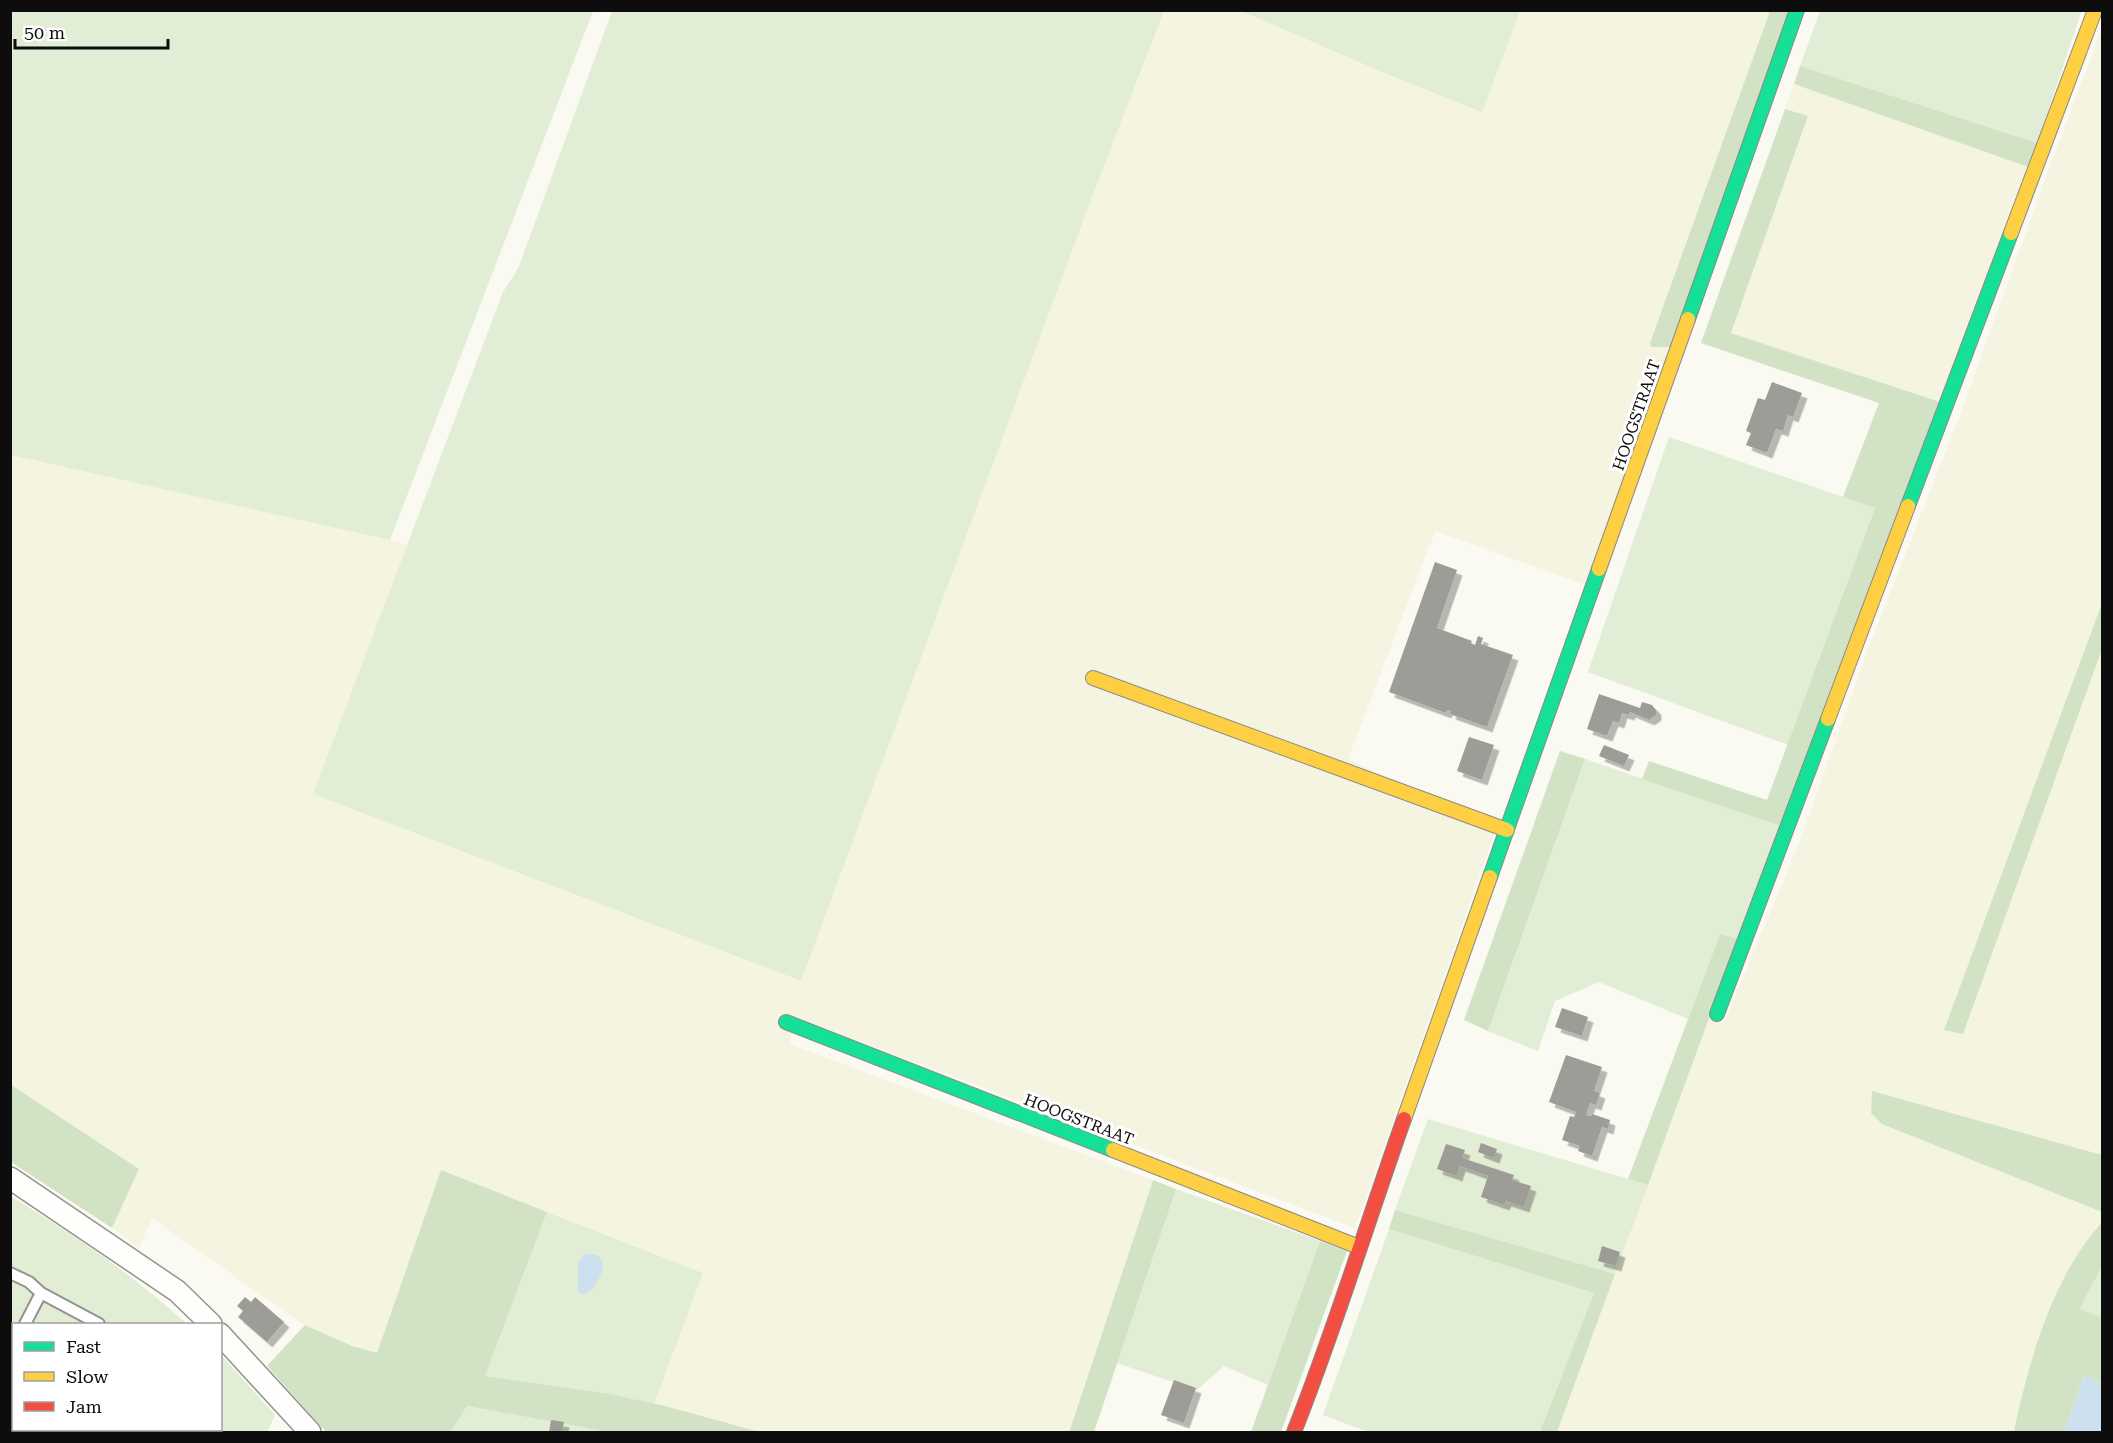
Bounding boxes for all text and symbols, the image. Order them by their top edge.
scale bar [15,12,168,50]
text: 50 m [24,22,65,43]
street label: HOOGSTRAAT [1609,357,1664,473]
street label: HOOGSTRAAT [1021,1090,1137,1149]
legend [12,1323,222,1431]
text: Fast [66,1336,101,1357]
text: Slow [66,1366,108,1387]
text: Jam [66,1396,102,1417]

